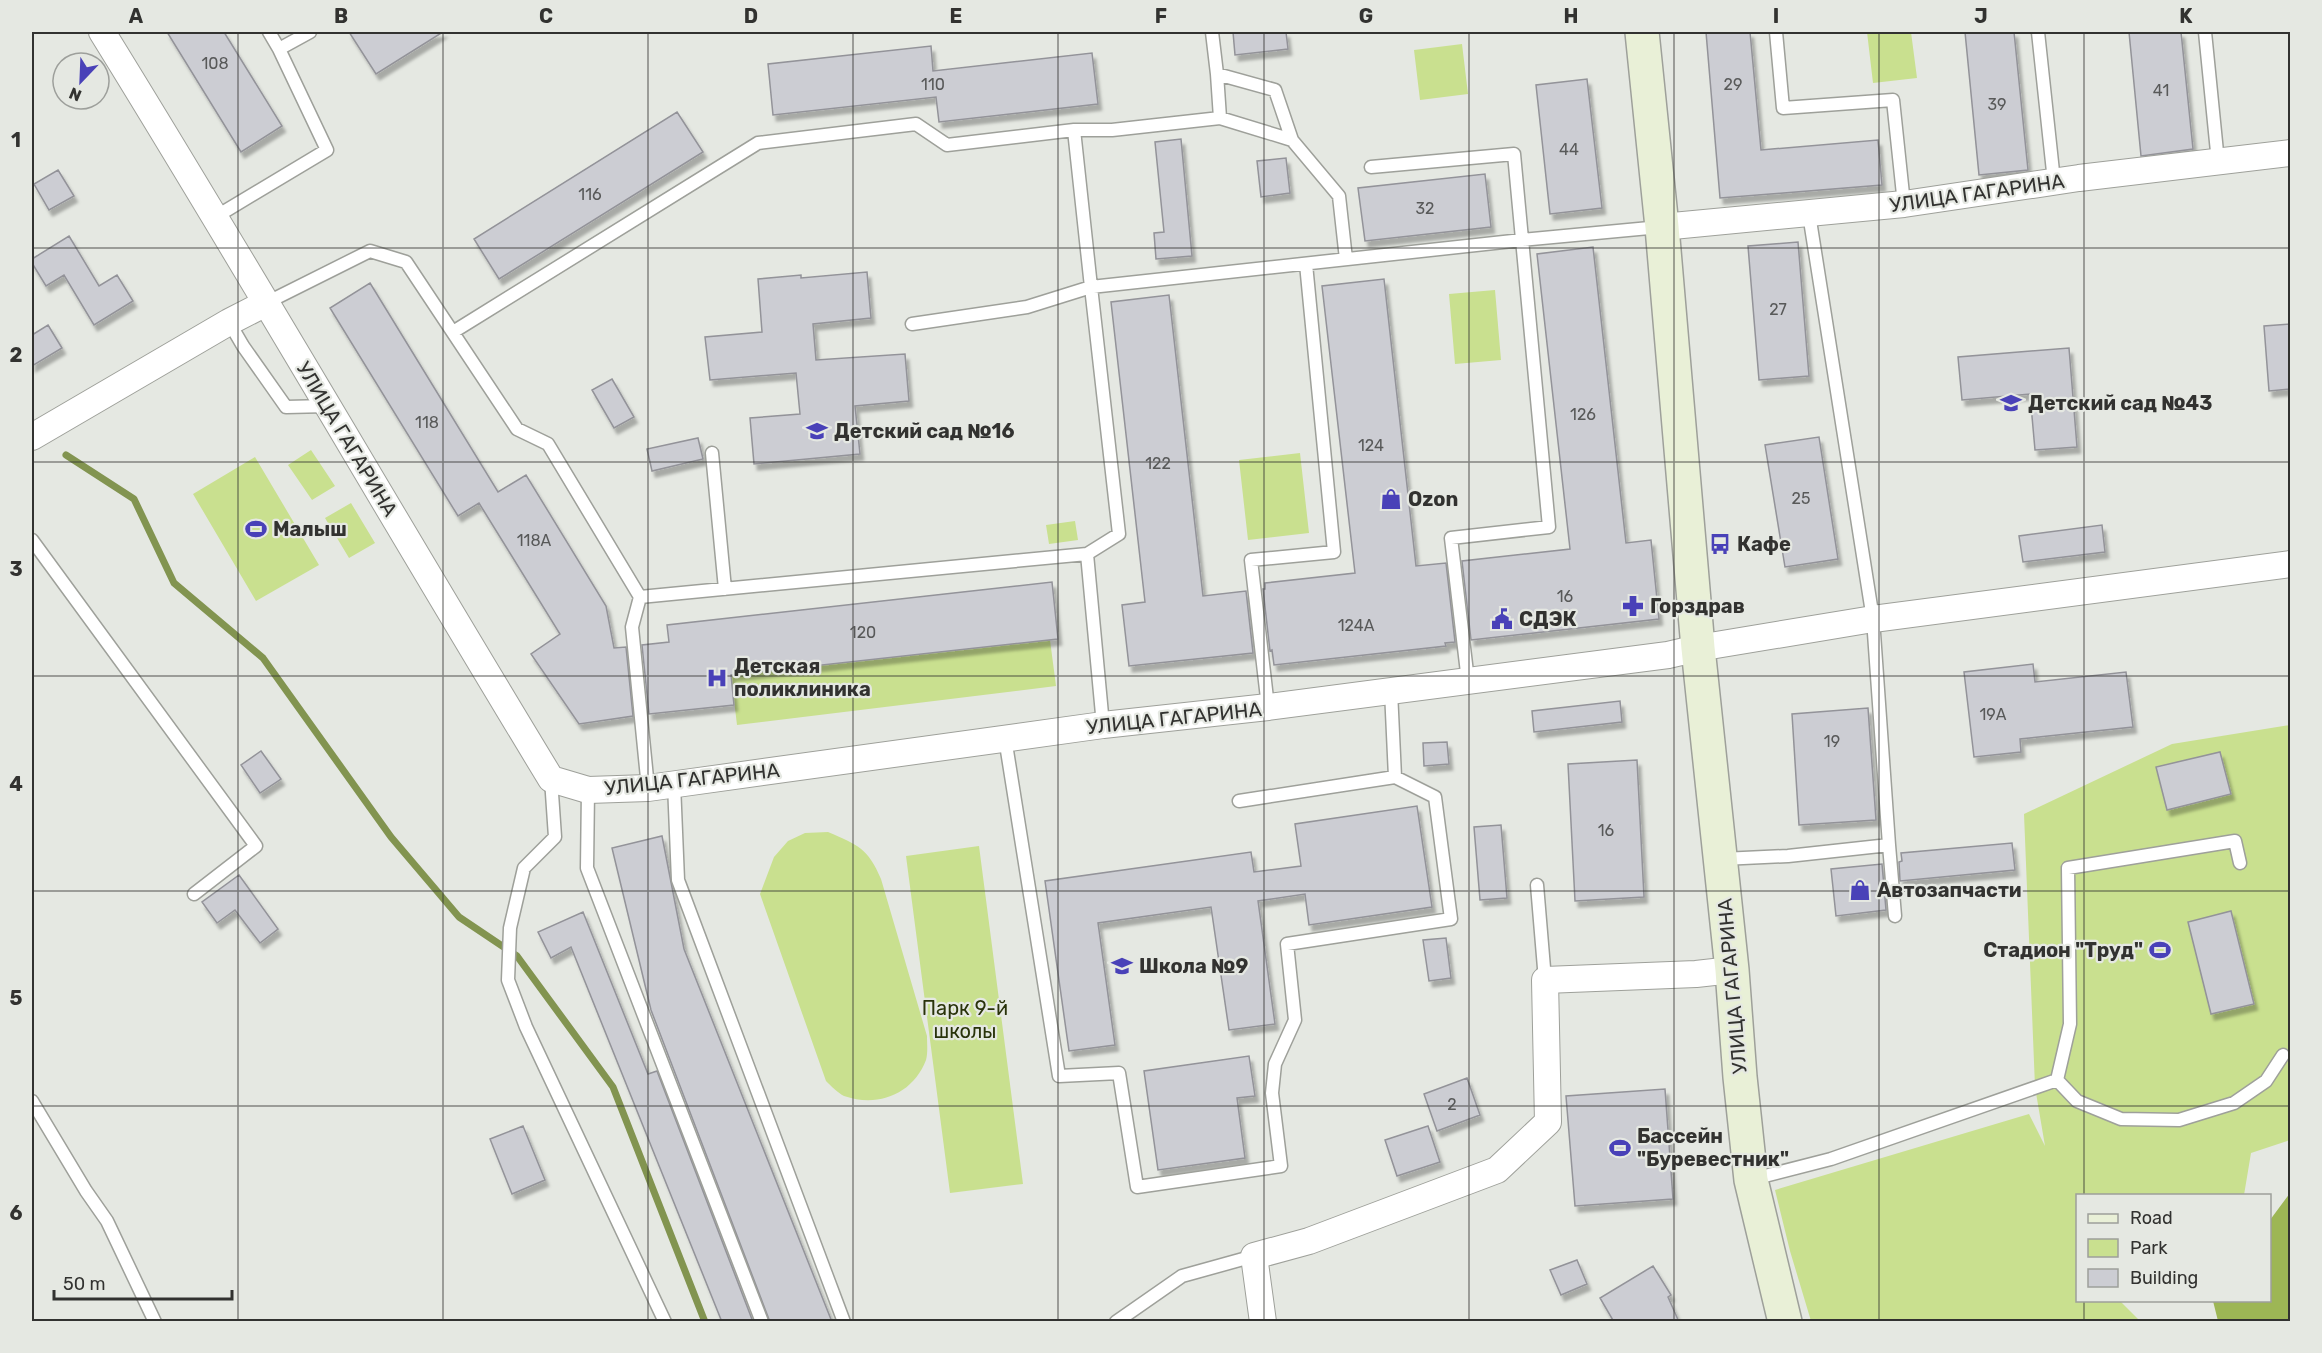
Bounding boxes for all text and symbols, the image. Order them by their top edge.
text: A [129,4,144,28]
text: B [334,4,348,28]
text: C [539,4,553,28]
text: D [744,4,758,28]
text: E [950,4,962,28]
text: F [1155,4,1167,28]
text: G [1359,4,1373,28]
text: H [1564,4,1578,28]
text: I [1773,4,1779,28]
text: J [1974,4,1988,28]
text: K [2179,4,2193,28]
north arrow [51,51,111,111]
house number: 108 [201,54,229,73]
house number: 110 [921,75,945,94]
house number: 29 [1724,75,1742,94]
house number: 41 [2153,81,2169,100]
text: N [66,83,84,105]
house number: 39 [1987,95,2007,114]
text: 1 [11,128,21,152]
house number: 44 [1559,140,1579,159]
street label: УЛИЦА ГАГАРИНА [1888,169,2066,217]
house number: 116 [578,185,602,204]
house number: 32 [1415,199,1435,218]
house number: 27 [1769,300,1787,319]
text: 2 [10,343,23,367]
street label: УЛИЦА ГАГАРИНА [291,357,403,521]
school or university icon: Детский сад №43 [1999,391,2023,415]
place label: Детский сад №43 [2028,391,2212,415]
house number: 126 [1570,405,1596,424]
house number: 118 [415,413,439,432]
school or university icon: Детский сад №16 [805,419,829,443]
place label: Детский сад №16 [834,419,1015,443]
house number: 124 [1358,436,1384,455]
house number: 122 [1145,454,1171,473]
shop icon: Ozon [1379,487,1403,511]
place label: Ozon [1408,487,1458,511]
house number: 25 [1792,489,1810,508]
sports icon: Малыш [244,517,268,541]
place label: Малыш [273,517,347,541]
house number: 118А [517,531,552,550]
bus stop icon: Кафе [1708,532,1732,556]
place label: Кафе [1737,532,1791,556]
text: 3 [9,557,23,581]
house number: 16 [1557,587,1574,606]
pharmacy icon: Горздрав [1621,594,1645,618]
place label: Горздрав [1650,594,1745,618]
public building icon: СДЭК [1490,607,1514,631]
place label: СДЭК [1519,607,1577,631]
house number: 124А [1338,616,1375,635]
house number: 120 [850,623,876,642]
place label: Детская поликлиника [734,654,871,701]
hospital icon: Детская поликлиника [705,666,729,690]
street label: УЛИЦА ГАГАРИНА [1085,697,1263,739]
house number: 19А [1979,705,2007,724]
house number: 19 [1824,732,1840,751]
street label: УЛИЦА ГАГАРИНА [603,758,781,800]
text: 4 [9,772,23,796]
house number: 16 [1598,821,1615,840]
shop icon: Автозапчасти [1848,878,1872,902]
place label: Автозапчасти [1877,878,2022,902]
street label: УЛИЦА ГАГАРИНА [1712,897,1752,1075]
place label: Стадион "Труд" [1983,938,2143,962]
sports icon: Стадион "Труд" [2148,938,2172,962]
school or university icon: Школа №9 [1110,954,1134,978]
place label: Школа №9 [1139,954,1248,978]
text: 5 [10,986,23,1010]
park label: Парк 9-й школы [922,996,1008,1043]
house number: 2 [1447,1095,1457,1114]
place label: Бассейн "Буревестник" [1637,1124,1789,1171]
sports icon: Бассейн "Буревестник" [1608,1136,1632,1160]
legend [2076,1194,2271,1302]
text: 6 [9,1201,23,1225]
text: Road [2130,1207,2173,1229]
text: Park [2130,1237,2168,1259]
scale bar [54,1263,232,1301]
text: Building [2130,1267,2198,1289]
text: 50 m [63,1273,106,1295]

